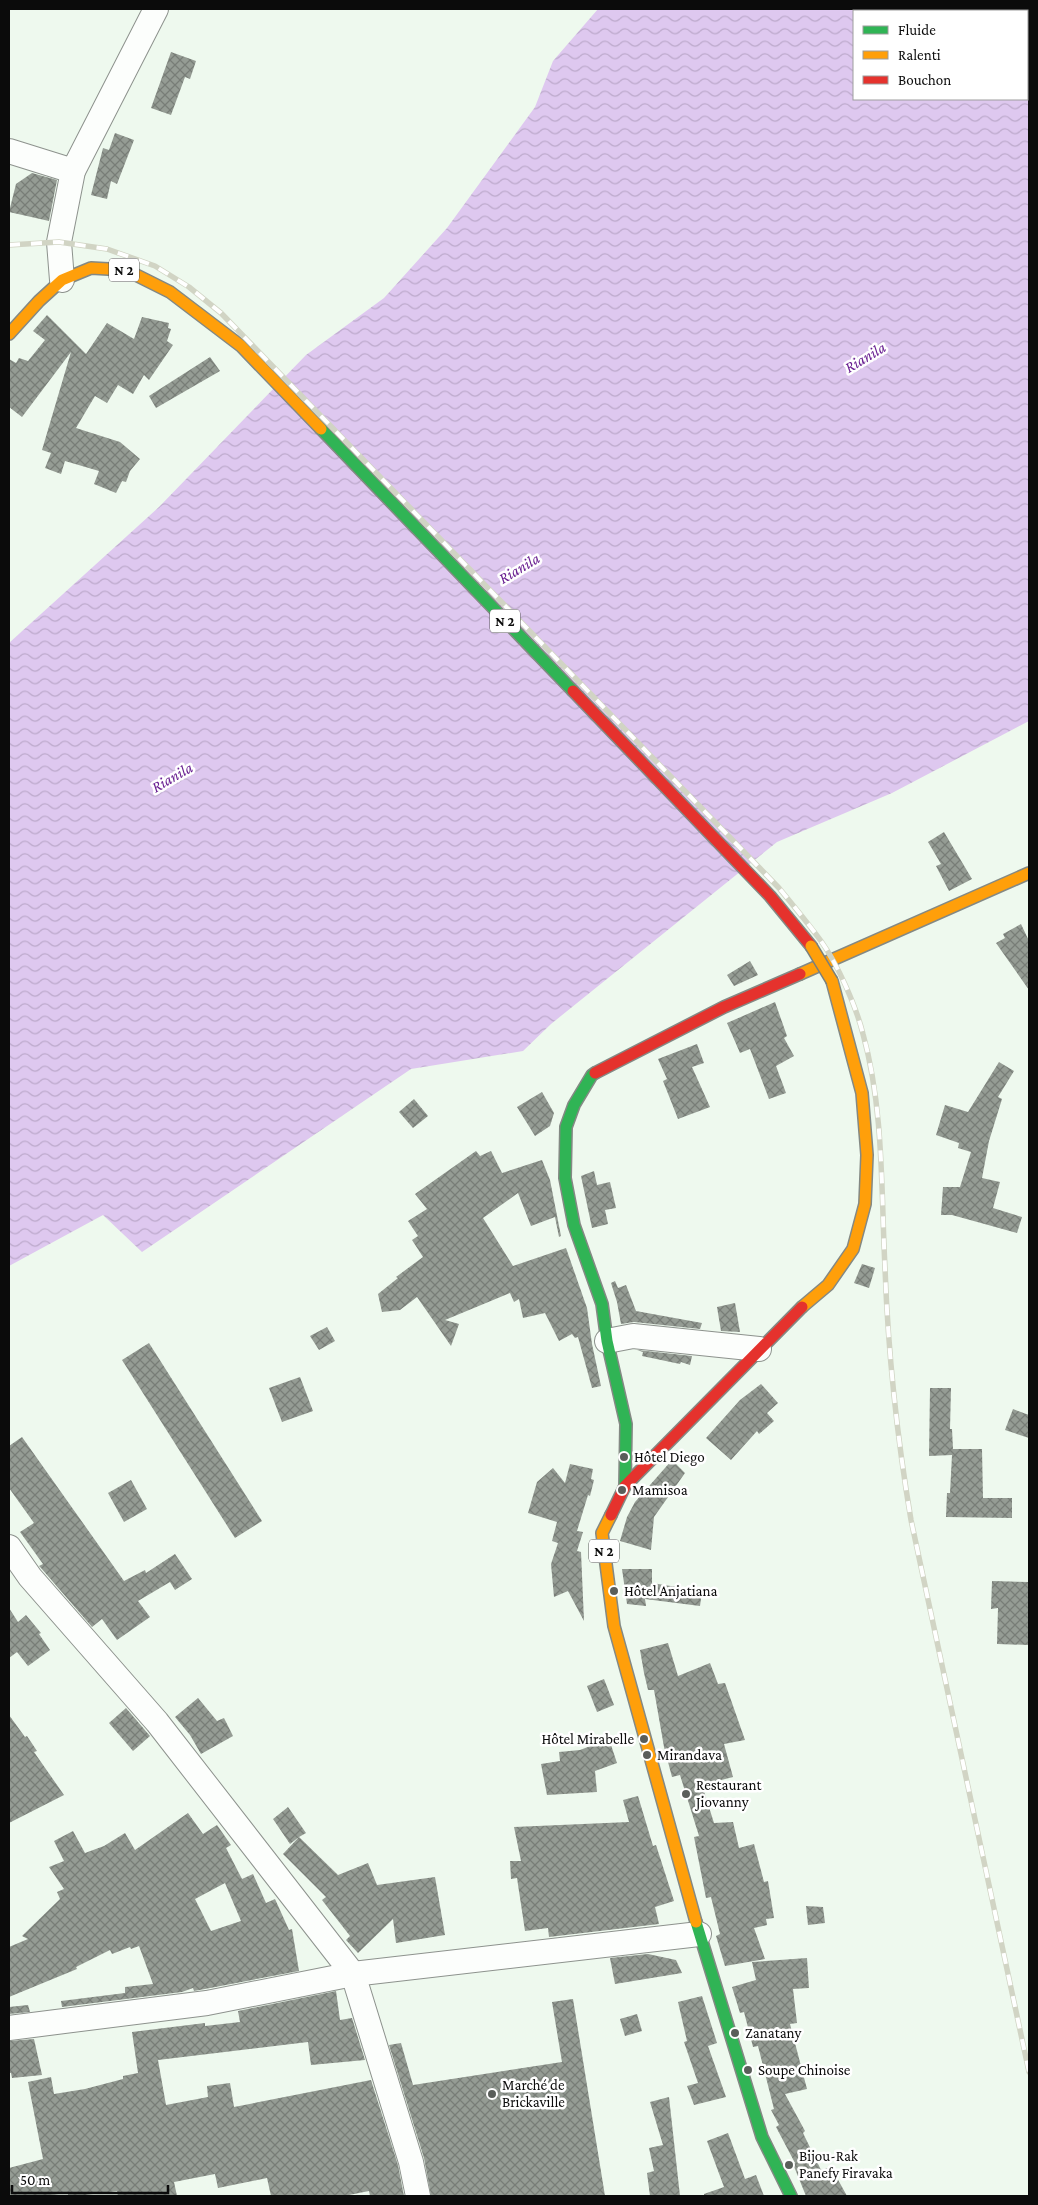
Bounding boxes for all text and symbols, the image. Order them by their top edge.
legend [853,10,1028,100]
text: Fluide [898,22,936,38]
text: Ralenti [898,47,941,63]
text: Bouchon [898,72,951,88]
road number: N 2 [109,258,139,282]
water label: Rianila [842,338,889,376]
water label: Rianila [496,549,543,587]
road number: N 2 [490,610,520,632]
water label: Rianila [148,758,196,795]
place label: Hôtel Diego [634,1449,705,1466]
marker: Hôtel Diego [618,1451,630,1463]
place label: Mamisoa [632,1482,688,1498]
marker: Mamisoa [616,1484,628,1496]
road number: N 2 [589,1540,619,1562]
place label: Hôtel Anjatiana [624,1583,718,1600]
marker: Hôtel Anjatiana [608,1585,620,1597]
place label: Hôtel Mirabelle [541,1731,634,1747]
marker: Hôtel Mirabelle [638,1733,650,1745]
place label: Mirandava [657,1747,722,1763]
marker: Mirandava [641,1749,653,1761]
place label: Restaurant Jiovanny [694,1777,762,1811]
marker: Restaurant Jiovanny [680,1788,692,1800]
place label: Zanatany [745,2025,802,2042]
marker: Zanatany [729,2027,741,2039]
place label: Soupe Chinoise [758,2062,851,2079]
marker: Soupe Chinoise [742,2064,754,2076]
place label: Marché de Brickaville [502,2077,565,2110]
marker: Marché de Brickaville [486,2088,498,2100]
place label: Bijou-Rak Panefy Firavaka [799,2148,893,2182]
marker: Bijou-Rak Panefy Firavaka [783,2159,795,2171]
scale bar [12,2162,169,2194]
text: 50 m [20,2172,50,2188]

